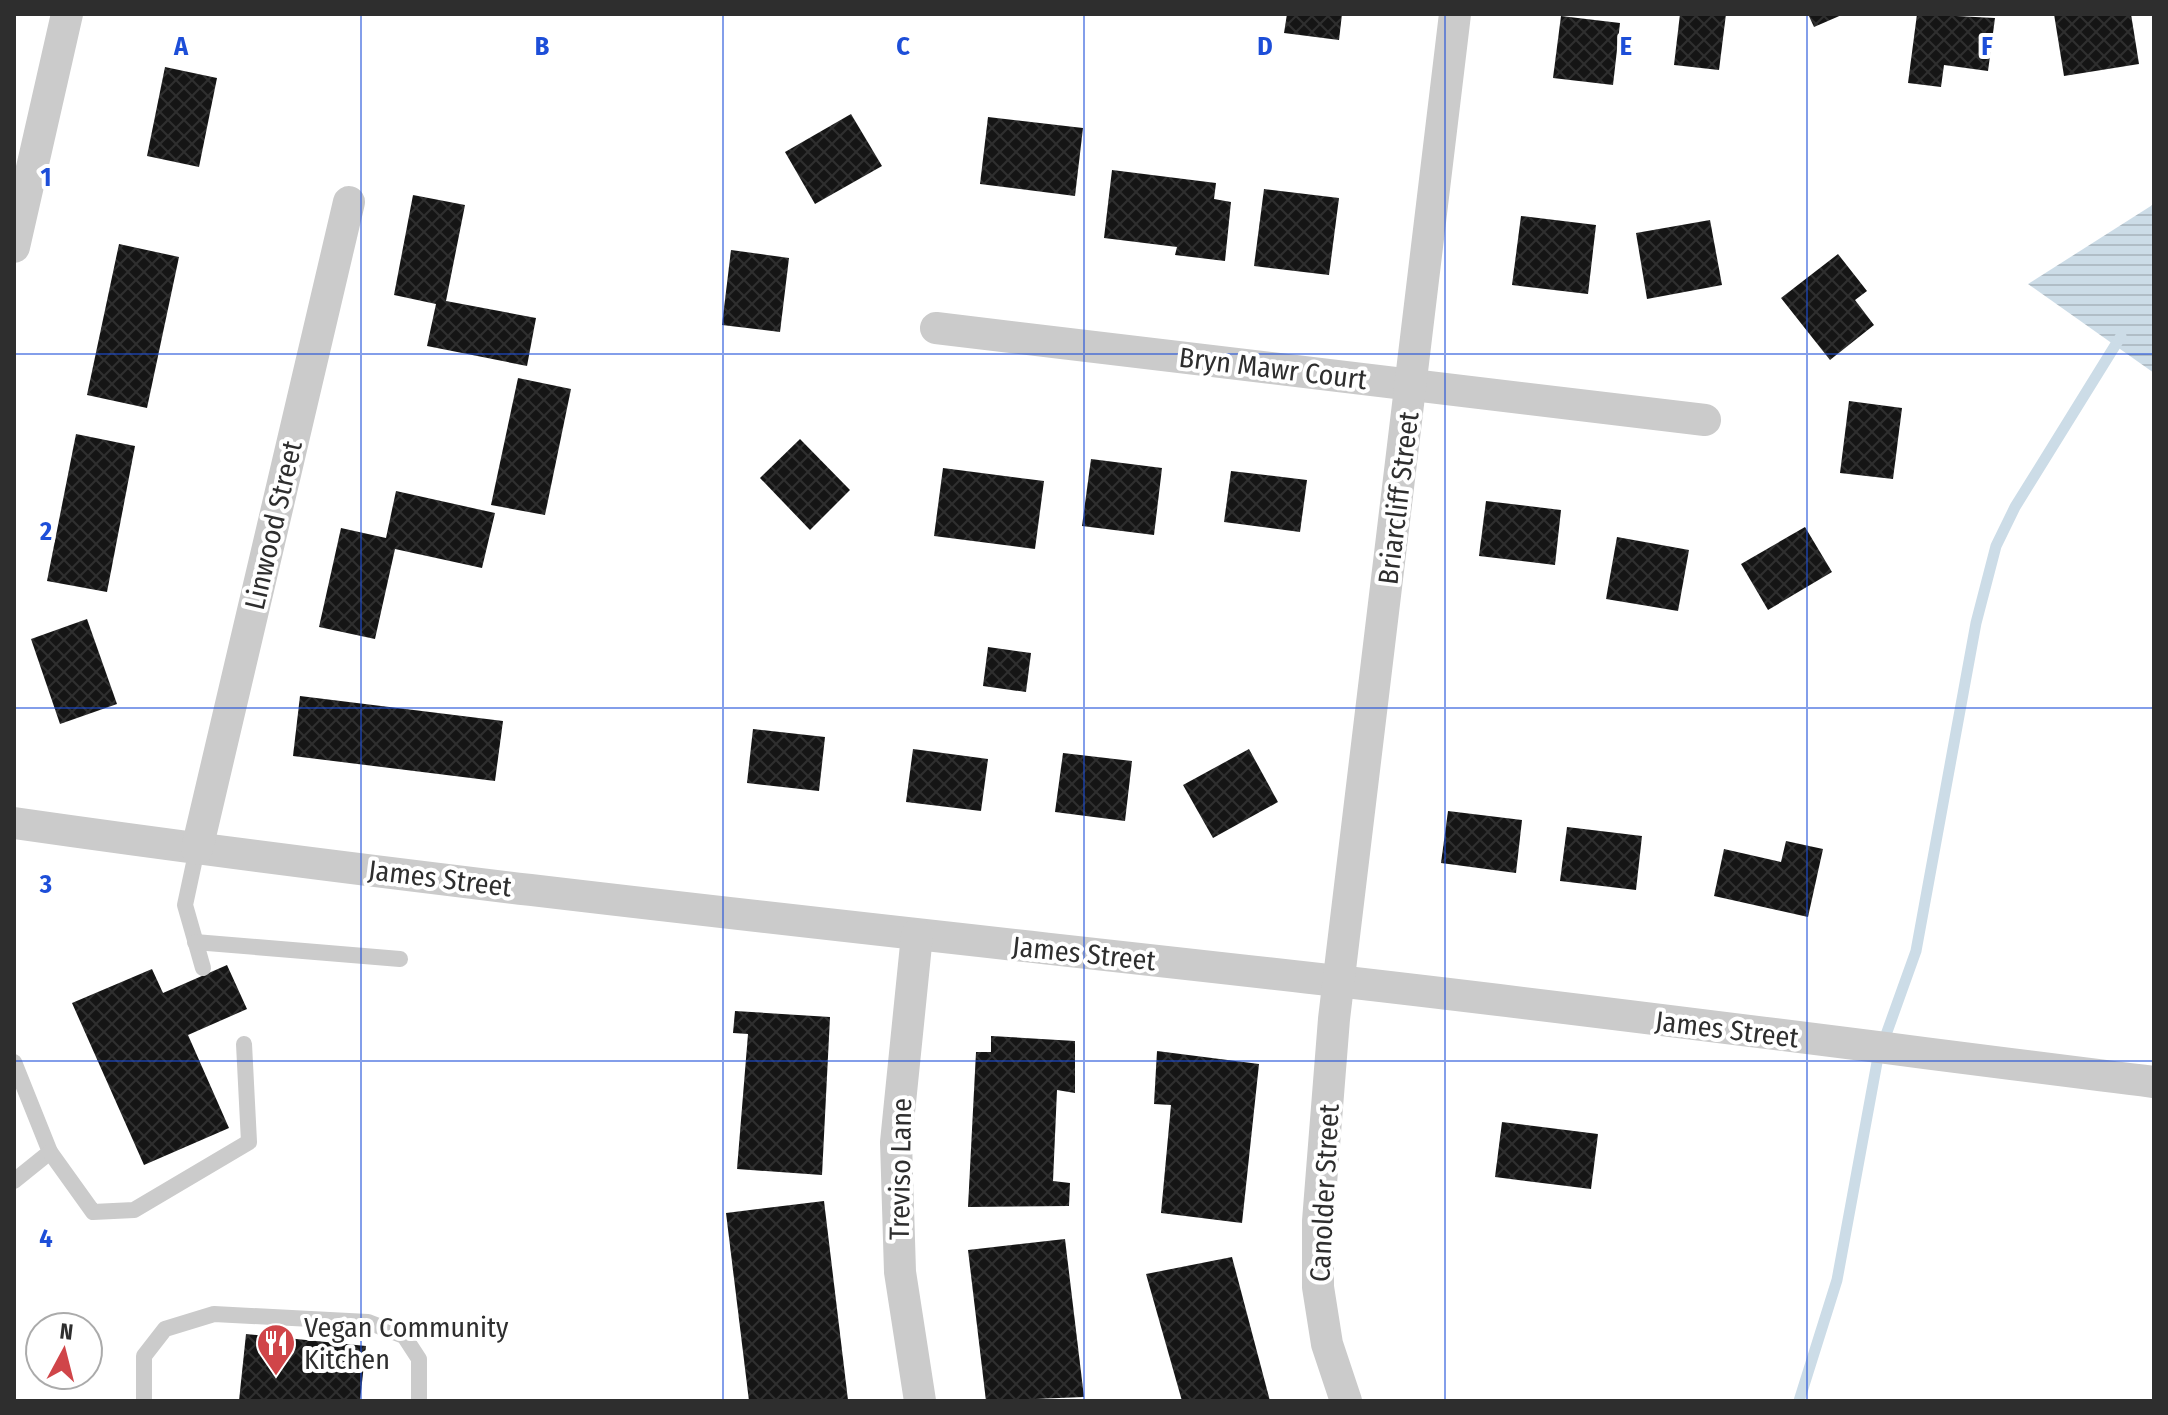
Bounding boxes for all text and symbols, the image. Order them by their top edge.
text: A [173,31,189,62]
text: B [535,31,550,62]
text: C [896,31,910,62]
text: D [1257,31,1273,62]
text: E [1620,31,1632,62]
text: F [1981,31,1993,62]
text: 1 [41,162,52,193]
street label: Bryn Mawr Court [1177,341,1370,396]
street label: Briarcliff Street [1372,409,1426,586]
street label: Linwood Street [238,437,309,613]
text: 2 [39,516,52,547]
street label: James Street [366,853,514,904]
text: 3 [39,869,52,900]
street label: James Street [1011,930,1158,978]
street label: James Street [1653,1004,1801,1055]
street label: Treviso Lane [883,1098,918,1240]
street label: Canolder Street [1303,1102,1346,1283]
text: 4 [39,1223,53,1254]
north arrow [24,1311,104,1391]
place label: Vegan Community Kitchen [304,1311,509,1376]
text: N [58,1317,75,1346]
restaurant icon: Vegan Community Kitchen [255,1322,297,1377]

